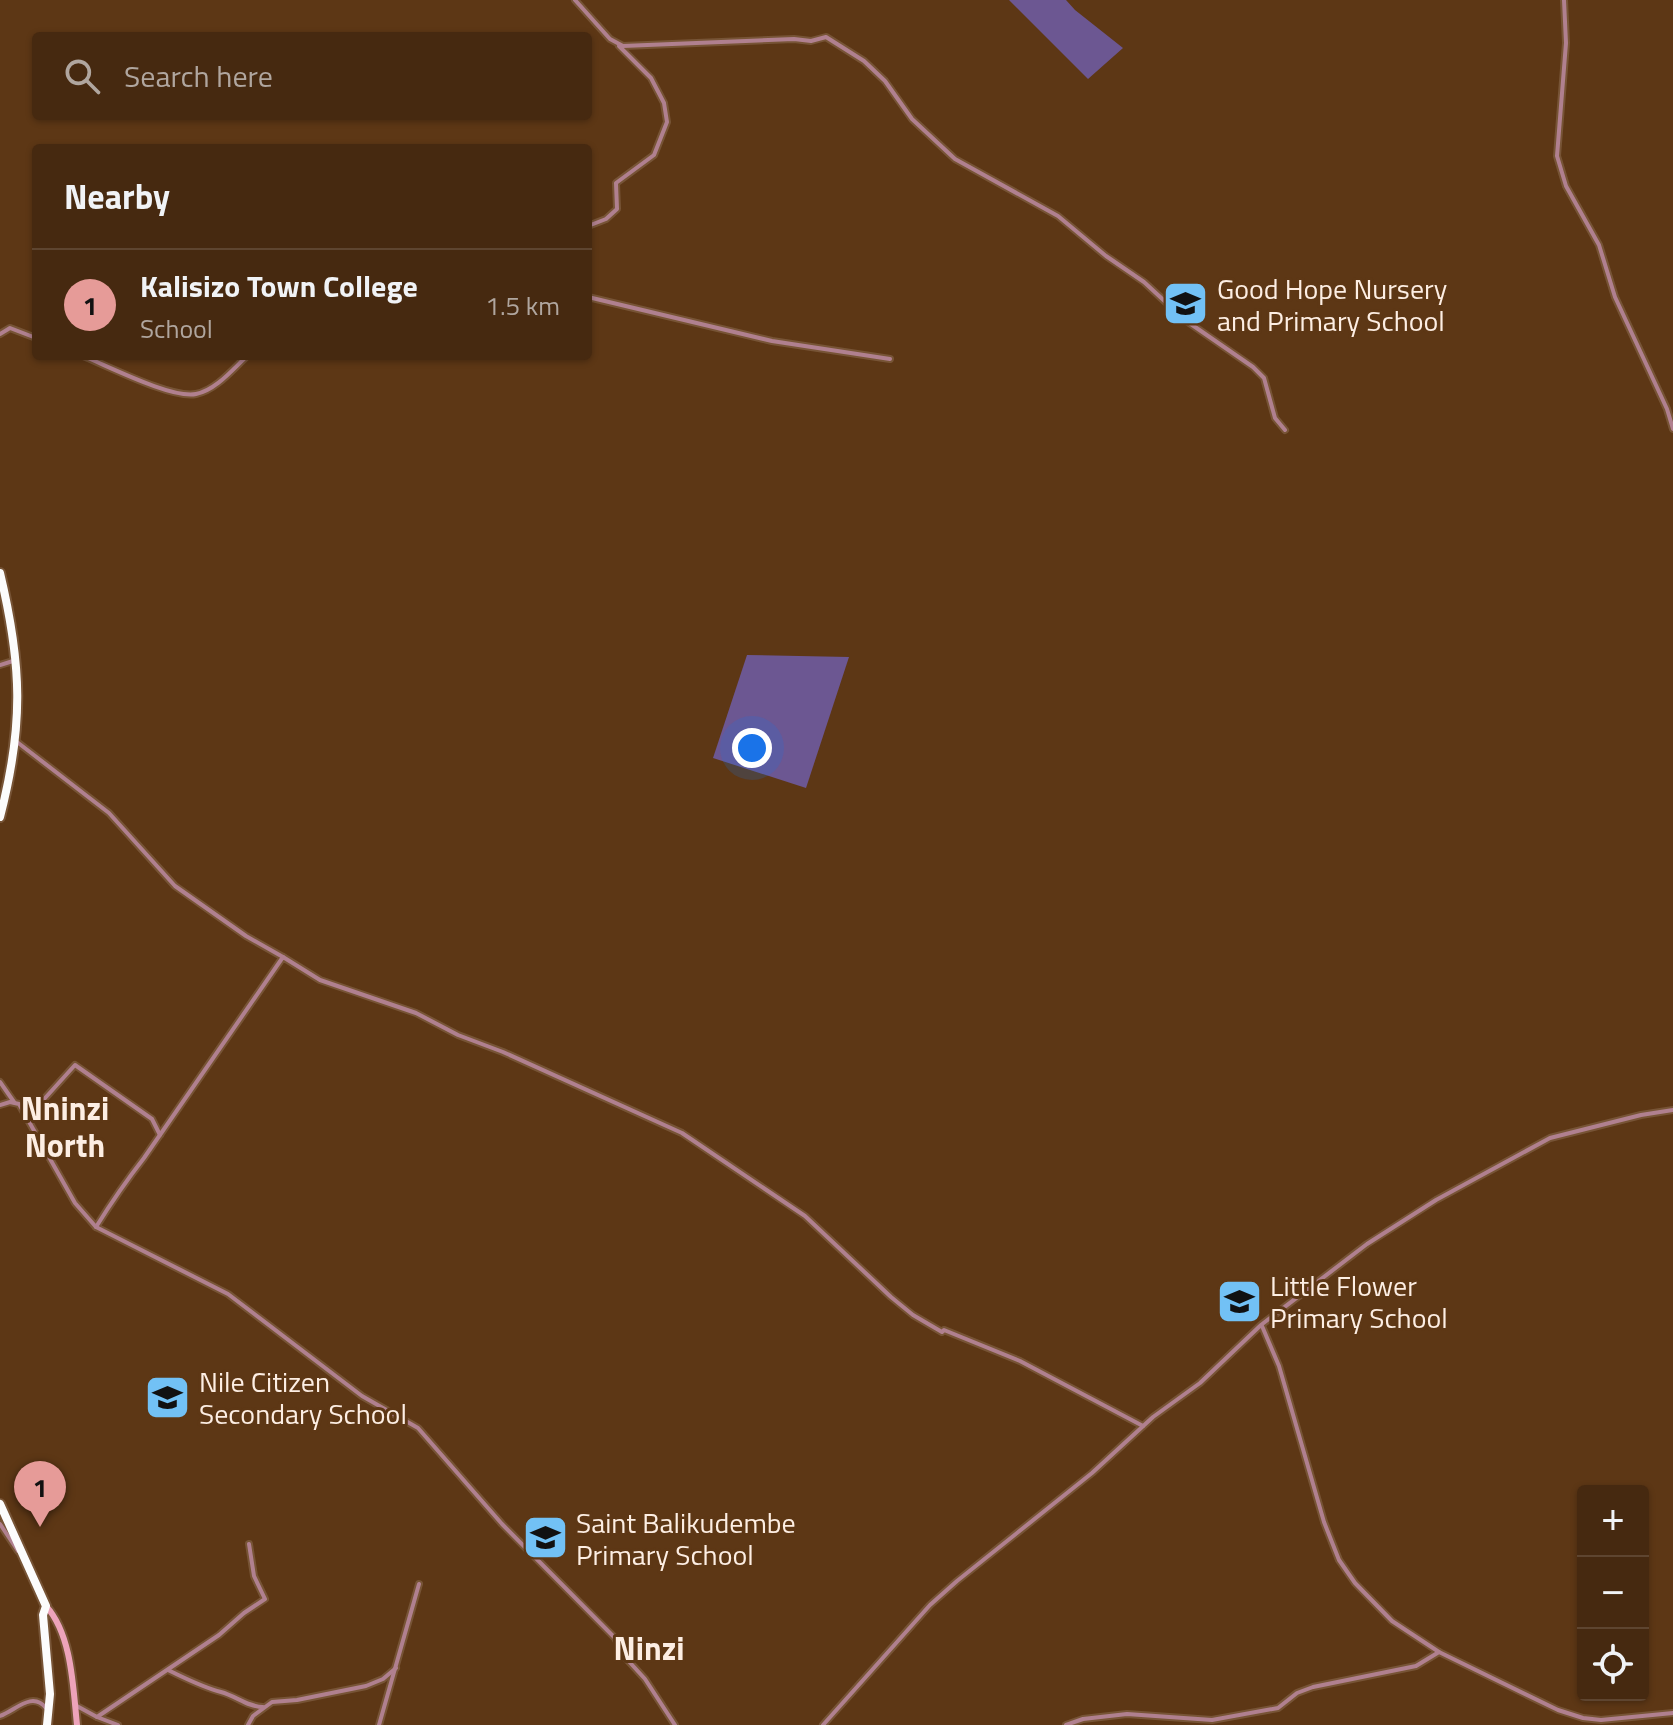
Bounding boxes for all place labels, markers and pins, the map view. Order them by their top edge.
place label: Good Hope Nursery and Primary School [1217,267,1447,342]
school or university icon: Good Hope Nursery and Primary School [1162,280,1210,328]
place label: Little Flower Primary School [1270,1264,1448,1339]
school or university icon: Little Flower Primary School [1215,1277,1263,1325]
place label: Nile Citizen Secondary School [199,1360,407,1435]
school or university icon: Nile Citizen Secondary School [144,1373,192,1421]
pin: 1 [14,1461,66,1527]
place label: Saint Balikudembe Primary School [576,1501,796,1576]
school or university icon: Saint Balikudembe Primary School [521,1514,569,1562]

